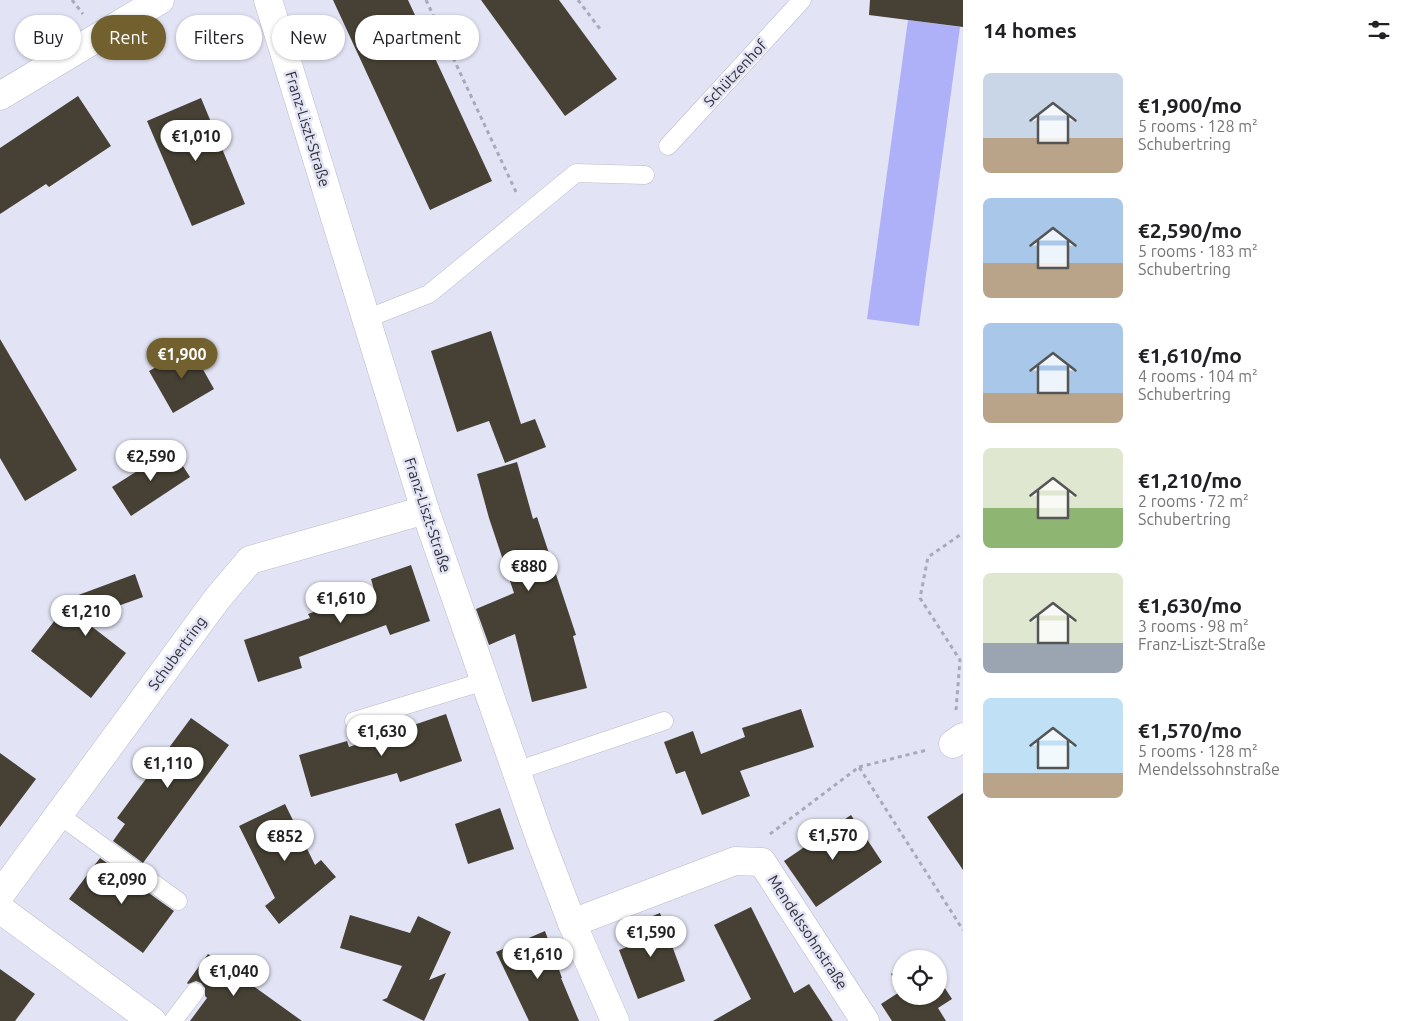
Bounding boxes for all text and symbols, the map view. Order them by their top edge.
chip: Buy [15,15,81,60]
chip: Rent [91,15,166,60]
chip: Filters [176,15,262,60]
chip: New [272,15,345,60]
chip: Apartment [355,15,479,60]
icon: filters [1365,16,1393,44]
text: 14 homes [983,18,1077,42]
street label: Schützenhof [700,36,770,110]
street label: Franz-Liszt-Straße [282,69,334,189]
icon: home [1023,93,1083,153]
text: €1,900/mo [1138,93,1242,117]
text: 5 rooms · 128 m² [1138,117,1258,135]
pin: €1,010 [155,120,237,162]
text: €1,010 [171,127,221,145]
text: Schubertring [1138,135,1231,153]
icon: home [1023,218,1083,278]
text: €2,590/mo [1138,218,1242,242]
text: 5 rooms · 183 m² [1138,242,1258,260]
text: Schubertring [1138,260,1231,278]
pin: €1,900 [141,338,223,380]
icon: home [1023,343,1083,403]
text: €1,610/mo [1138,343,1242,367]
text: €1,900 [157,345,207,363]
text: 4 rooms · 104 m² [1138,367,1258,385]
text: Schubertring [1138,385,1231,403]
pin: €2,590 [110,440,192,482]
text: €2,590 [126,447,176,465]
street label: Franz-Liszt-Straße [401,455,455,575]
icon: home [1023,468,1083,528]
text: €1,210/mo [1138,468,1242,492]
text: 2 rooms · 72 m² [1138,492,1249,510]
text: Schubertring [1138,510,1231,528]
pin: €880 [499,550,559,592]
text: €880 [511,557,547,575]
pin: €1,610 [300,582,382,624]
text: €1,610 [316,589,366,607]
icon: home [1023,593,1083,653]
text: €1,630/mo [1138,593,1242,617]
pin: €1,210 [45,594,127,637]
text: €1,210 [61,602,111,620]
street label: Schubertring [145,613,209,693]
text: 3 rooms · 98 m² [1138,617,1249,635]
text: Franz-Liszt-Straße [1138,635,1266,653]
pin: €1,630 [341,714,423,757]
icon: home [1023,718,1083,778]
text: €1,570/mo [1138,718,1242,742]
text: €1,630 [357,722,407,740]
text: 5 rooms · 128 m² [1138,742,1258,760]
pin: €1,110 [127,746,209,789]
text: €1,110 [143,754,193,772]
text: Mendelssohnstraße [1138,760,1280,778]
pin: €1,570 [792,818,874,861]
pin: €852 [255,820,315,862]
text: €1,570 [808,826,858,844]
text: €852 [267,827,303,845]
pin: €2,090 [81,862,163,905]
text: €2,090 [97,870,147,888]
street label: Mendelssohnstraße [765,872,851,992]
pin: €1,590 [610,916,692,958]
text: €1,590 [626,923,676,941]
pin: €1,610 [497,938,579,980]
text: €1,610 [513,945,563,963]
map controls [892,950,947,1005]
button: locate [892,950,947,1005]
pin: €1,040 [193,954,275,997]
text: €1,040 [209,962,259,980]

